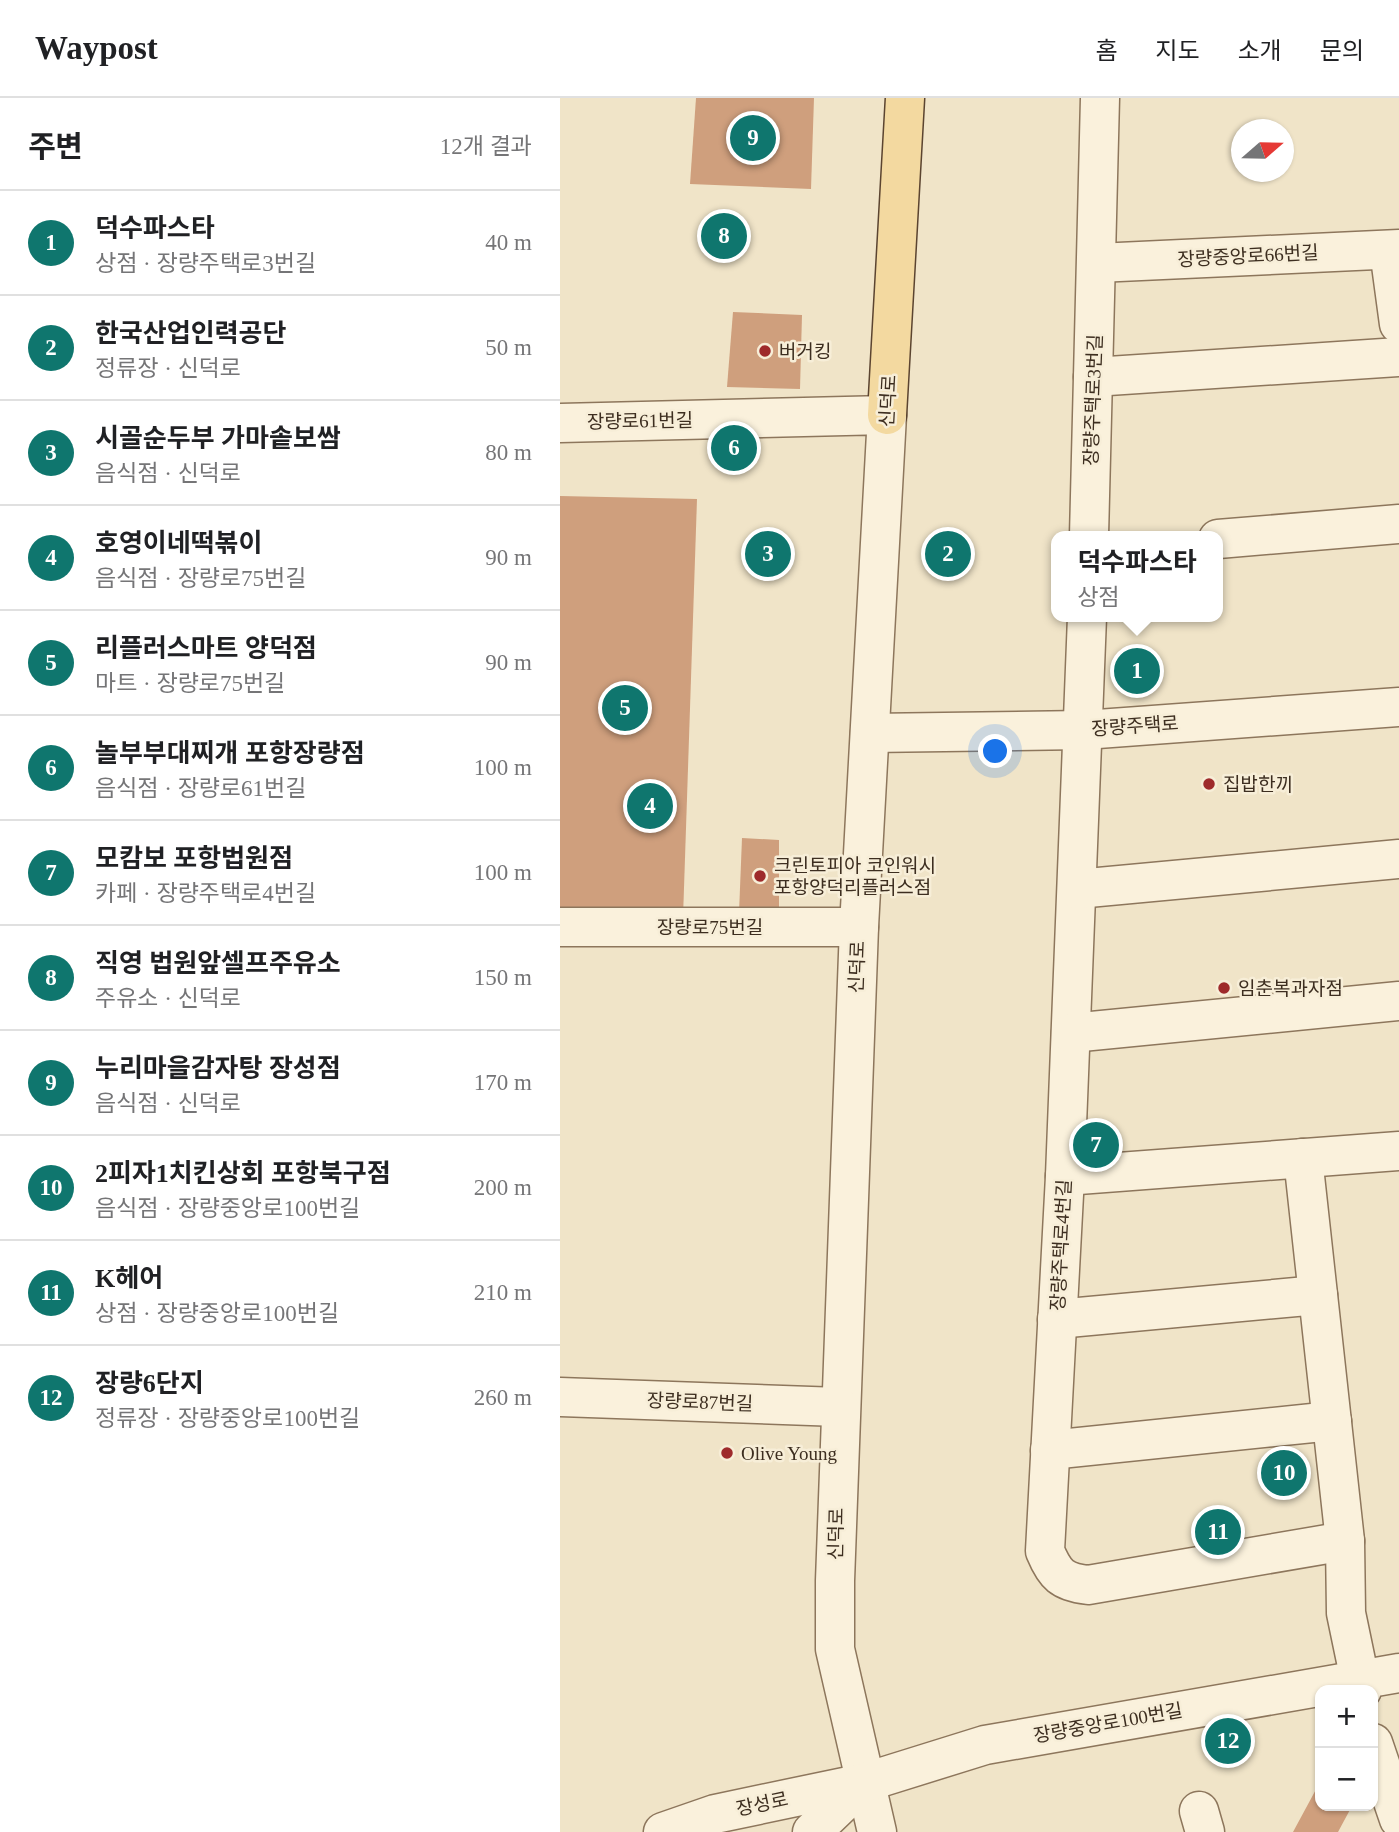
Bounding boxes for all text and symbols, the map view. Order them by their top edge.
text: Waypost [35,30,158,66]
text: 홈 [1095,38,1117,64]
text: 지도 [1155,38,1200,64]
text: 소개 [1238,38,1282,64]
text: 문의 [1320,38,1364,64]
pin: 9 [730,112,776,164]
north arrow [1231,119,1294,182]
text: 주변 [28,130,83,163]
text: 12개 결과 [440,134,532,159]
pin: 8 [701,210,747,262]
text: 덕수파스타 [95,214,215,243]
text: 1 [45,230,57,255]
text: 40 m [485,230,532,255]
street label: 장량중앙로66번길 [1177,242,1319,270]
text: 상점 · 장량주택로3번길 [95,251,316,276]
text: 한국산업인력공단 [95,319,286,348]
street label: 장량주택로3번길 [1080,334,1106,466]
text: 2 [45,335,57,360]
text: 50 m [485,335,532,360]
place label: 버거킹 [779,341,831,362]
marker: 버거킹 [757,343,773,359]
text: 정류장 · 신덕로 [95,356,241,381]
street label: 신덕로 [876,374,900,428]
street label: 장량로61번길 [587,410,693,432]
pin: 6 [711,422,757,474]
text: 시골순두부 가마솥보쌈 [95,424,341,453]
text: 3 [45,440,57,465]
text: 80 m [485,440,532,465]
text: 음식점 · 신덕로 [95,461,241,486]
pin: 3 [745,528,791,580]
pin: 2 [925,528,971,580]
text: 호영이네떡볶이 [95,529,262,558]
popup [1051,531,1223,622]
text: 4 [45,545,57,570]
text: 90 m [485,545,532,570]
text: 덕수파스타 [1077,548,1197,577]
text: 음식점 · 장량로75번길 [95,566,306,591]
text: 상점 [1077,585,1120,610]
text: 리플러스마트 양덕점 [95,634,317,663]
pin: 1 [1114,645,1160,697]
text: 5 [45,650,57,675]
text: 90 m [485,650,532,675]
text: 마트 · 장량로75번길 [95,671,285,696]
pin: 5 [602,682,648,734]
street label: 장량주택로 [1091,712,1179,740]
your location [978,734,1012,768]
text: 놀부부대찌개 포항장량점 [95,739,365,768]
text: 6 [45,755,57,780]
text: 100 m [474,755,532,780]
place label: 집밥한끼 [1223,774,1293,795]
text: 음식점 · 장량로61번길 [95,776,306,801]
marker: 집밥한끼 [1201,776,1217,792]
pin: 4 [627,780,673,832]
text: 모캄보 포항법원점 [95,844,293,873]
place label: 크린토피아 코인워시 포항양덕리플러스점 [774,855,936,898]
text: 7 [45,860,57,885]
text: 100 m [474,860,532,885]
marker: 크린토피아 코인워시 포항양덕리플러스점 [752,868,768,884]
text: 카페 · 장량주택로4번길 [95,881,316,906]
street label: 장량로75번길 [657,917,763,938]
street label: 신덕로 [846,940,868,994]
text: 직영 법원앞셀프주유소 [95,949,341,978]
text: 8 [45,965,57,990]
text: 150 m [474,965,532,990]
place label: 임춘복과자점 [1238,978,1343,999]
marker: 임춘복과자점 [1216,980,1232,996]
text: 주유소 · 신덕로 [95,986,241,1011]
text: 누리마을감자탕 장성점 [95,1054,341,1083]
text: 9 [45,1070,57,1095]
text: 170 m [474,1070,532,1095]
text: 음식점 · 신덕로 [95,1091,241,1116]
pin: 7 [1073,1119,1119,1171]
text: 2피자1치킨상회 포항북구점 [95,1159,391,1188]
text: 10 [40,1175,63,1200]
text: 200 m [474,1175,532,1200]
street label: 장량주택로4번길 [1047,1179,1075,1311]
text: 음식점 · 장량중앙로100번길 [95,1196,360,1221]
text: K헤어 [95,1264,163,1293]
text: 11 [40,1280,62,1305]
text: 210 m [474,1280,532,1305]
text: 상점 · 장량중앙로100번길 [95,1301,339,1326]
text: 장량6단지 [95,1369,204,1398]
text: 12 [40,1385,63,1410]
text: 260 m [474,1385,532,1410]
street label: 장량로87번길 [646,1390,754,1414]
text: 정류장 · 장량중앙로100번길 [95,1406,360,1431]
place label: Olive Young [741,1443,838,1464]
marker: Olive Young [719,1445,735,1461]
pin: 10 [1261,1447,1307,1499]
pin: 11 [1195,1506,1241,1558]
street label: 신덕로 [825,1508,847,1560]
map controls [1315,1685,1378,1811]
button: + [1315,1685,1378,1748]
street label: 장량중앙로100번길 [1032,1700,1184,1746]
pin: 12 [1205,1715,1251,1767]
button: − [1315,1748,1378,1811]
street label: 장성로 [734,1788,790,1820]

